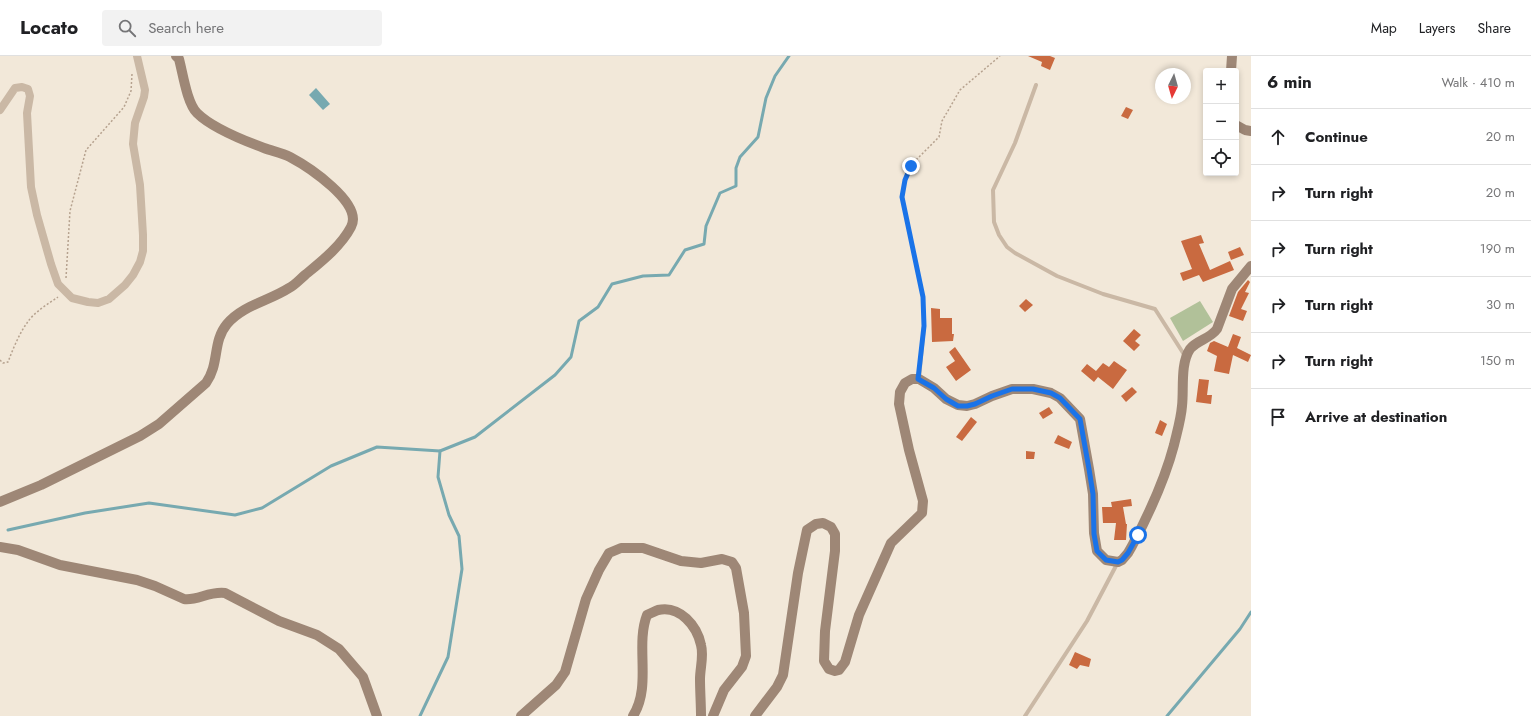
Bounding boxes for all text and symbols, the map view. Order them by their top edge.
search box [102,10,382,46]
text: Locato [20,14,78,41]
icon: search [116,17,138,39]
text: Search here [148,17,224,39]
text: Map [1371,18,1397,38]
text: Layers [1419,18,1455,38]
text: Share [1477,18,1511,38]
north arrow [1155,68,1191,104]
map controls [1203,68,1239,176]
button: + [1203,68,1239,104]
text: 6 min [1267,70,1312,94]
text: Walk · 410 m [1441,73,1515,92]
button: − [1203,104,1239,140]
icon: ahead [1267,126,1289,148]
text: Continue [1305,126,1368,148]
text: 20 m [1486,127,1515,146]
button: locate [1203,140,1239,176]
route end [902,157,920,175]
icon: right [1267,182,1289,204]
text: Turn right [1305,182,1373,204]
text: 20 m [1486,183,1515,202]
icon: right [1267,238,1289,260]
text: Turn right [1305,238,1373,260]
text: 190 m [1480,239,1515,258]
icon: right [1267,294,1289,316]
text: Turn right [1305,294,1373,316]
text: 30 m [1486,295,1515,314]
icon: right [1267,350,1289,372]
text: Turn right [1305,350,1373,372]
text: 150 m [1480,351,1515,370]
icon: arrive [1267,406,1289,428]
text: Arrive at destination [1305,406,1447,428]
route start [1129,526,1147,544]

